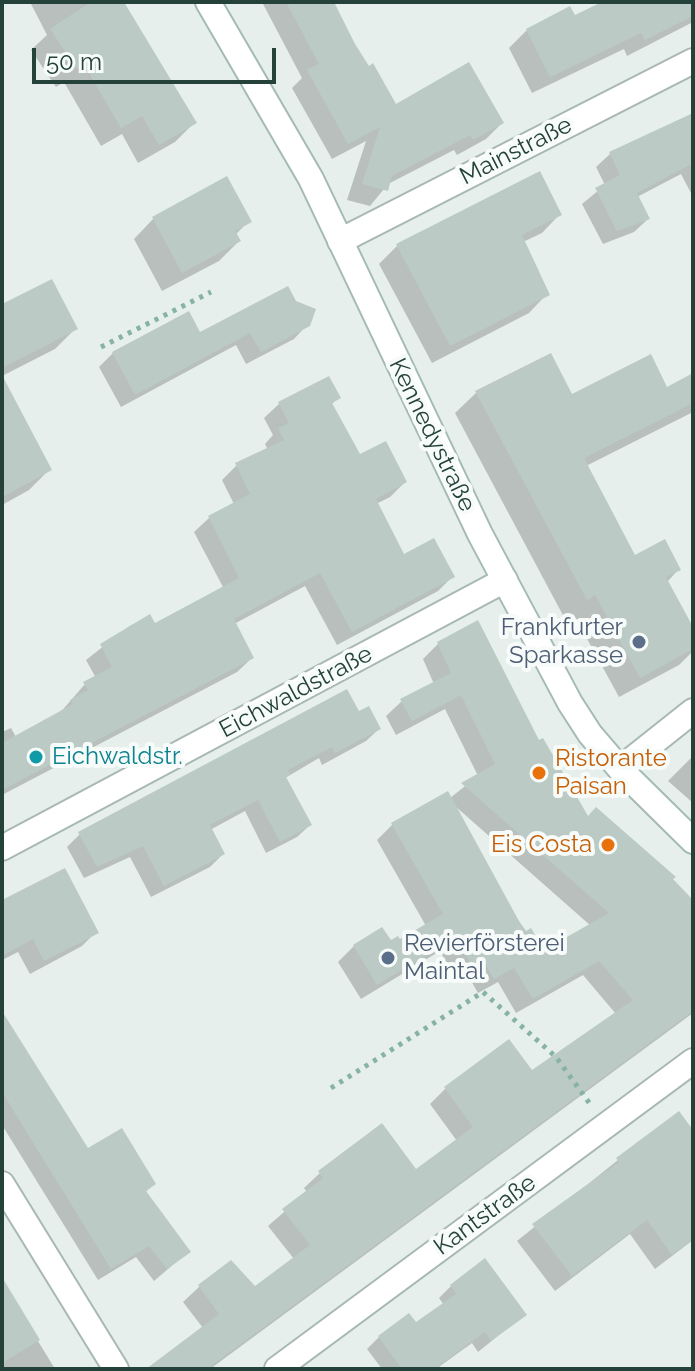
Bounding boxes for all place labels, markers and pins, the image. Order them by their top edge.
place label: Frankfurter Sparkasse [501,614,623,670]
marker: Frankfurter Sparkasse [630,633,648,651]
place label: Eichwaldstr. [52,743,183,771]
place label: Ristorante Paisan [555,745,667,801]
marker: Eichwaldstr. [27,748,45,766]
marker: Ristorante Paisan [530,764,548,782]
place label: Eis Costa [491,831,592,859]
marker: Eis Costa [599,836,617,854]
place label: Revierförsterei Maintal [404,930,565,986]
marker: Revierförsterei Maintal [379,949,397,967]

